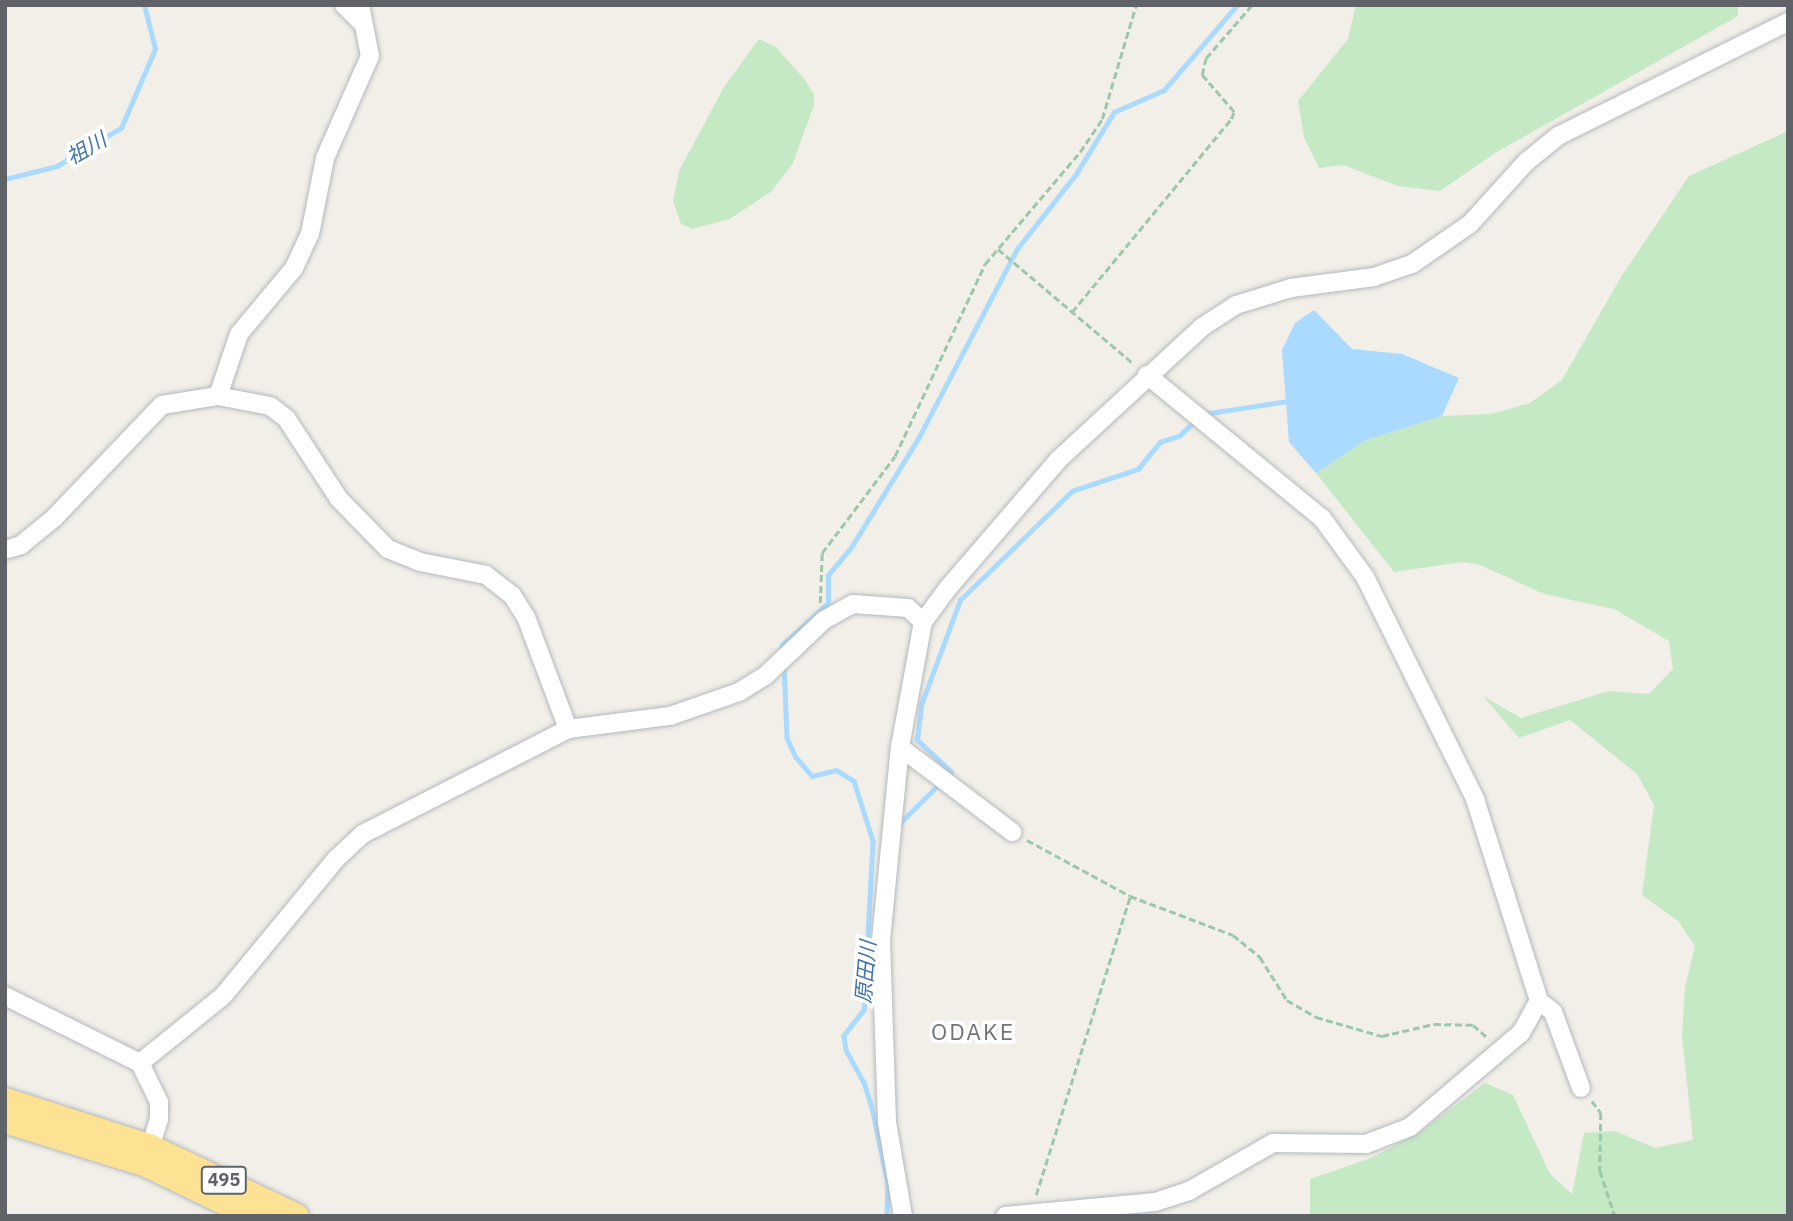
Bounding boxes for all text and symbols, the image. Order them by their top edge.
water label: 祖川 [62,127,110,169]
water label: 原田川 [850,940,880,1004]
district label: ODAKE [932,1017,1014,1045]
road number: 495 [200,1166,248,1195]

